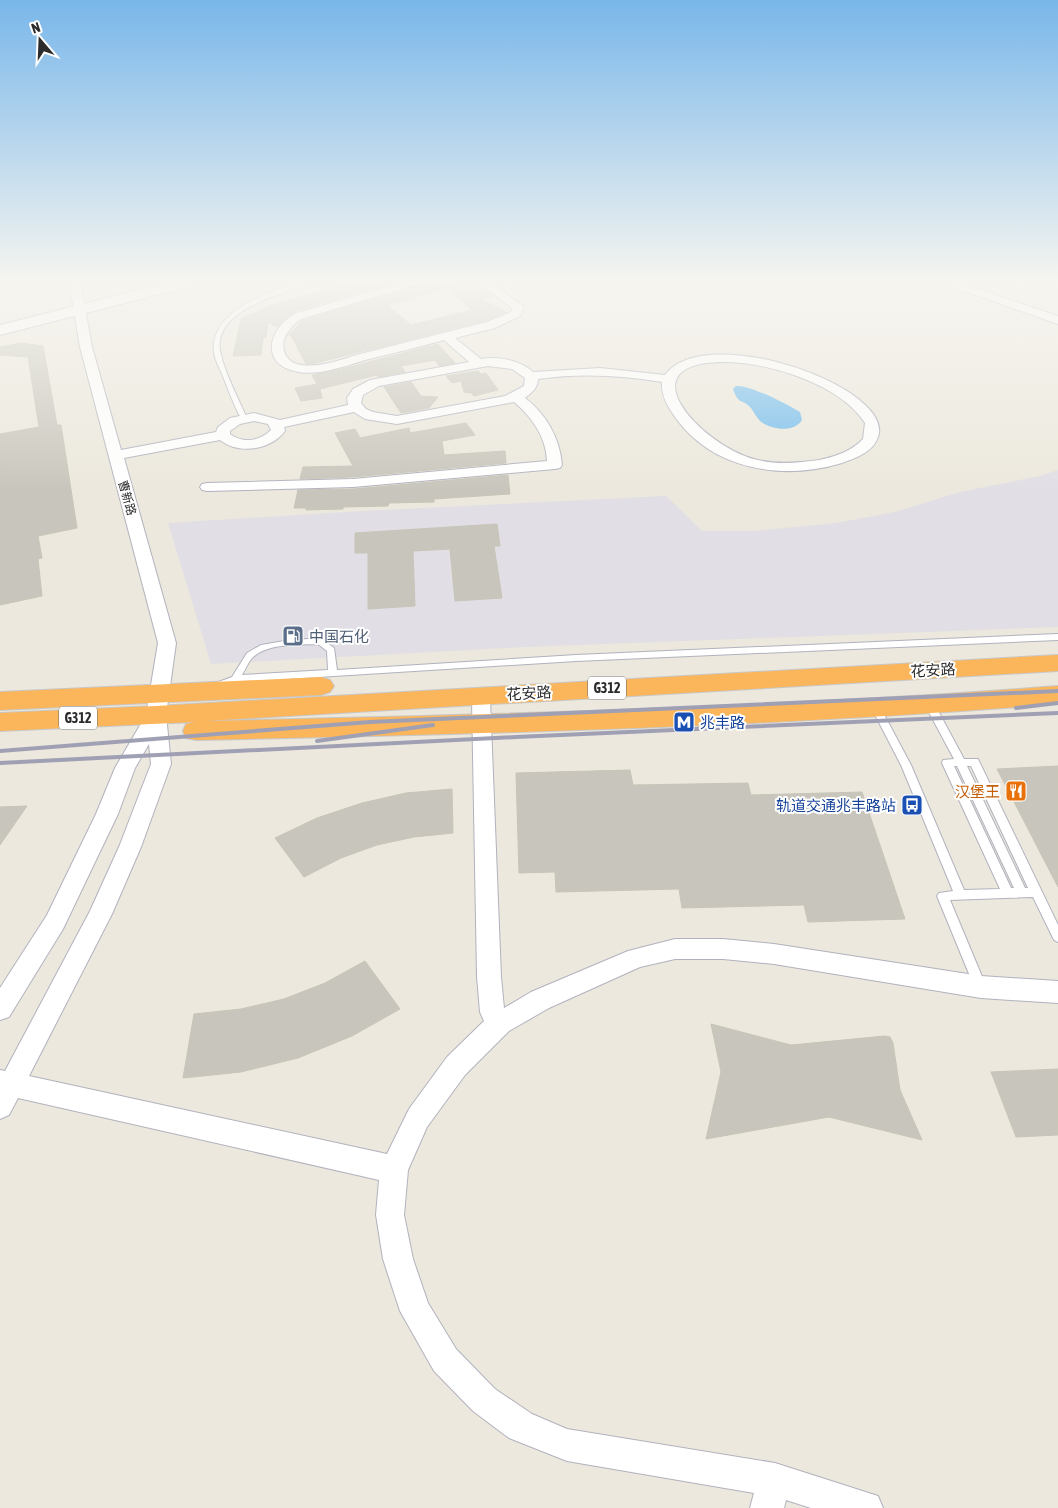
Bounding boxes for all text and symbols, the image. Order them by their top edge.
north arrow [15,15,65,65]
text: N [29,19,42,37]
street label: 曹新路 [115,479,139,517]
fuel station icon: 中国石化 [281,624,305,648]
place label: 中国石化 [309,628,369,645]
street label: 花安路 [910,660,956,680]
road number: G312 [588,676,626,700]
street label: 花安路 [506,683,552,703]
road number: G312 [59,706,97,730]
metro station icon: 兆丰路 [672,710,696,734]
place label: 兆丰路 [700,714,745,731]
restaurant icon: 汉堡王 [1004,779,1028,803]
place label: 汉堡王 [955,783,1000,800]
bus stop icon: 轨道交通兆丰路站 [900,793,924,817]
place label: 轨道交通兆丰路站 [776,797,896,814]

